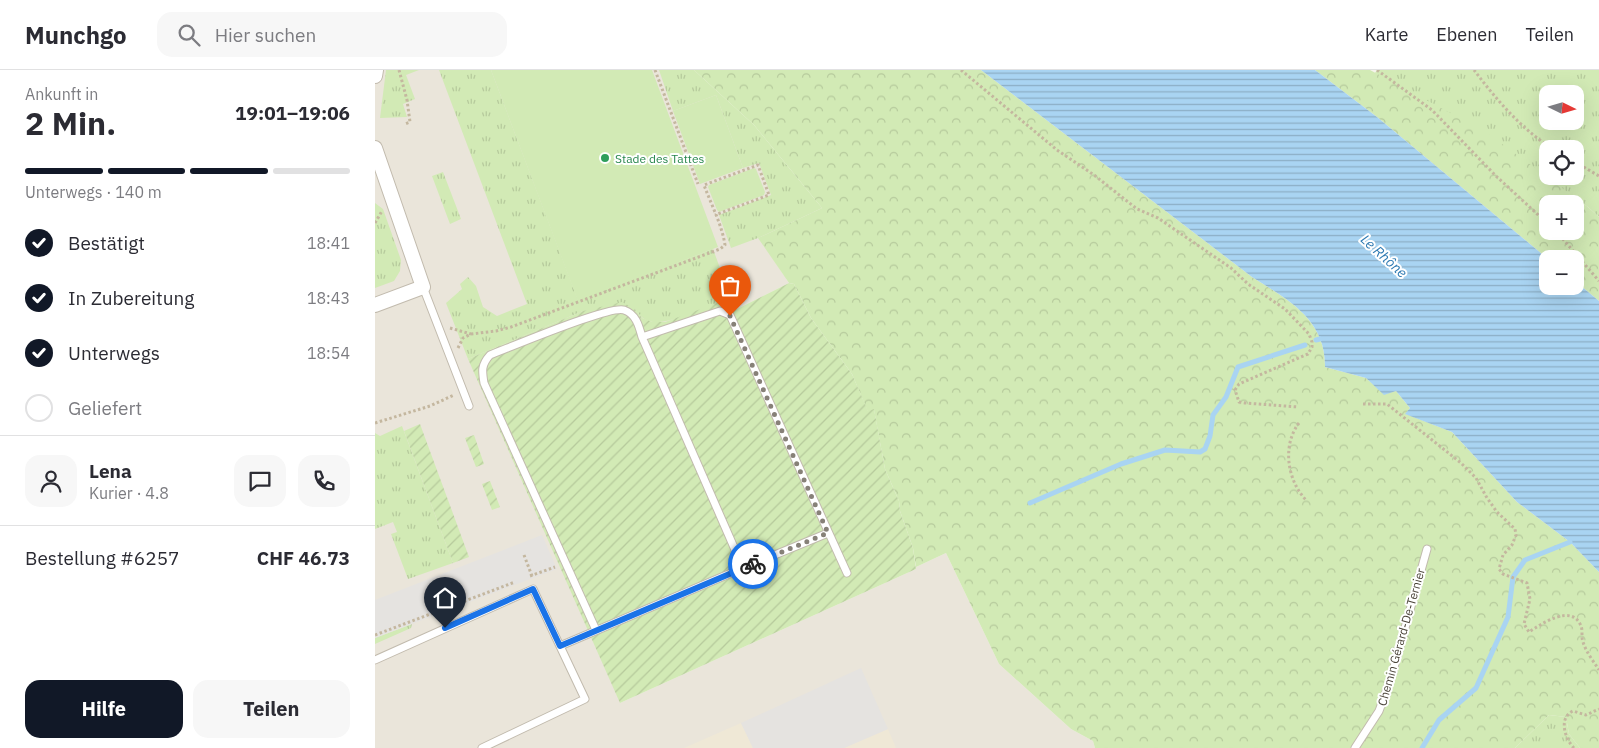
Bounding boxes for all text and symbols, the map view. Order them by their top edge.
search box [157,12,507,57]
text: Munchgo [25,19,127,51]
icon: search [175,21,203,49]
text: Hier suchen [215,23,316,47]
text: Karte [1365,23,1408,46]
text: Ebenen [1436,23,1497,46]
text: Teilen [1525,23,1574,46]
text: Ankunft in [25,84,98,104]
north arrow [1539,85,1584,130]
map controls [1539,85,1584,295]
text: 19:01–19:06 [235,101,350,125]
text: 2 Min. [25,102,116,144]
button: locate [1539,140,1584,185]
place label: Stade des Tattes [615,151,704,166]
marker: Stade des Tattes [599,152,611,164]
text: Unterwegs · 140 m [25,182,162,202]
button: + [1539,195,1584,240]
icon: check [25,229,53,257]
water label: Le Rhône [1357,230,1411,282]
text: Bestätigt [68,231,145,255]
text: 18:41 [307,233,350,253]
button: − [1539,250,1584,295]
pin [709,265,751,316]
icon: bag [716,272,744,300]
icon: check [25,284,53,312]
text: In Zubereitung [68,286,194,310]
text: 18:43 [307,288,350,308]
icon: check [25,339,53,367]
text: Unterwegs [68,341,160,365]
text: 18:54 [307,343,350,363]
text: Geliefert [68,396,142,420]
button: person [25,455,77,507]
button: chat [234,455,286,507]
button: phone [298,455,350,507]
text: Lena [89,459,132,483]
text: Kurier · 4.8 [89,483,169,503]
courier [728,539,778,589]
text: Bestellung #6257 [25,546,179,570]
text: CHF 46.73 [257,546,350,570]
icon: bike [739,550,767,578]
street label: Chemin Gérard-De-Ternier [1374,566,1428,708]
pin [424,577,466,628]
icon: home [431,584,459,612]
button: Hilfe [25,680,183,738]
button: Teilen [193,680,350,738]

